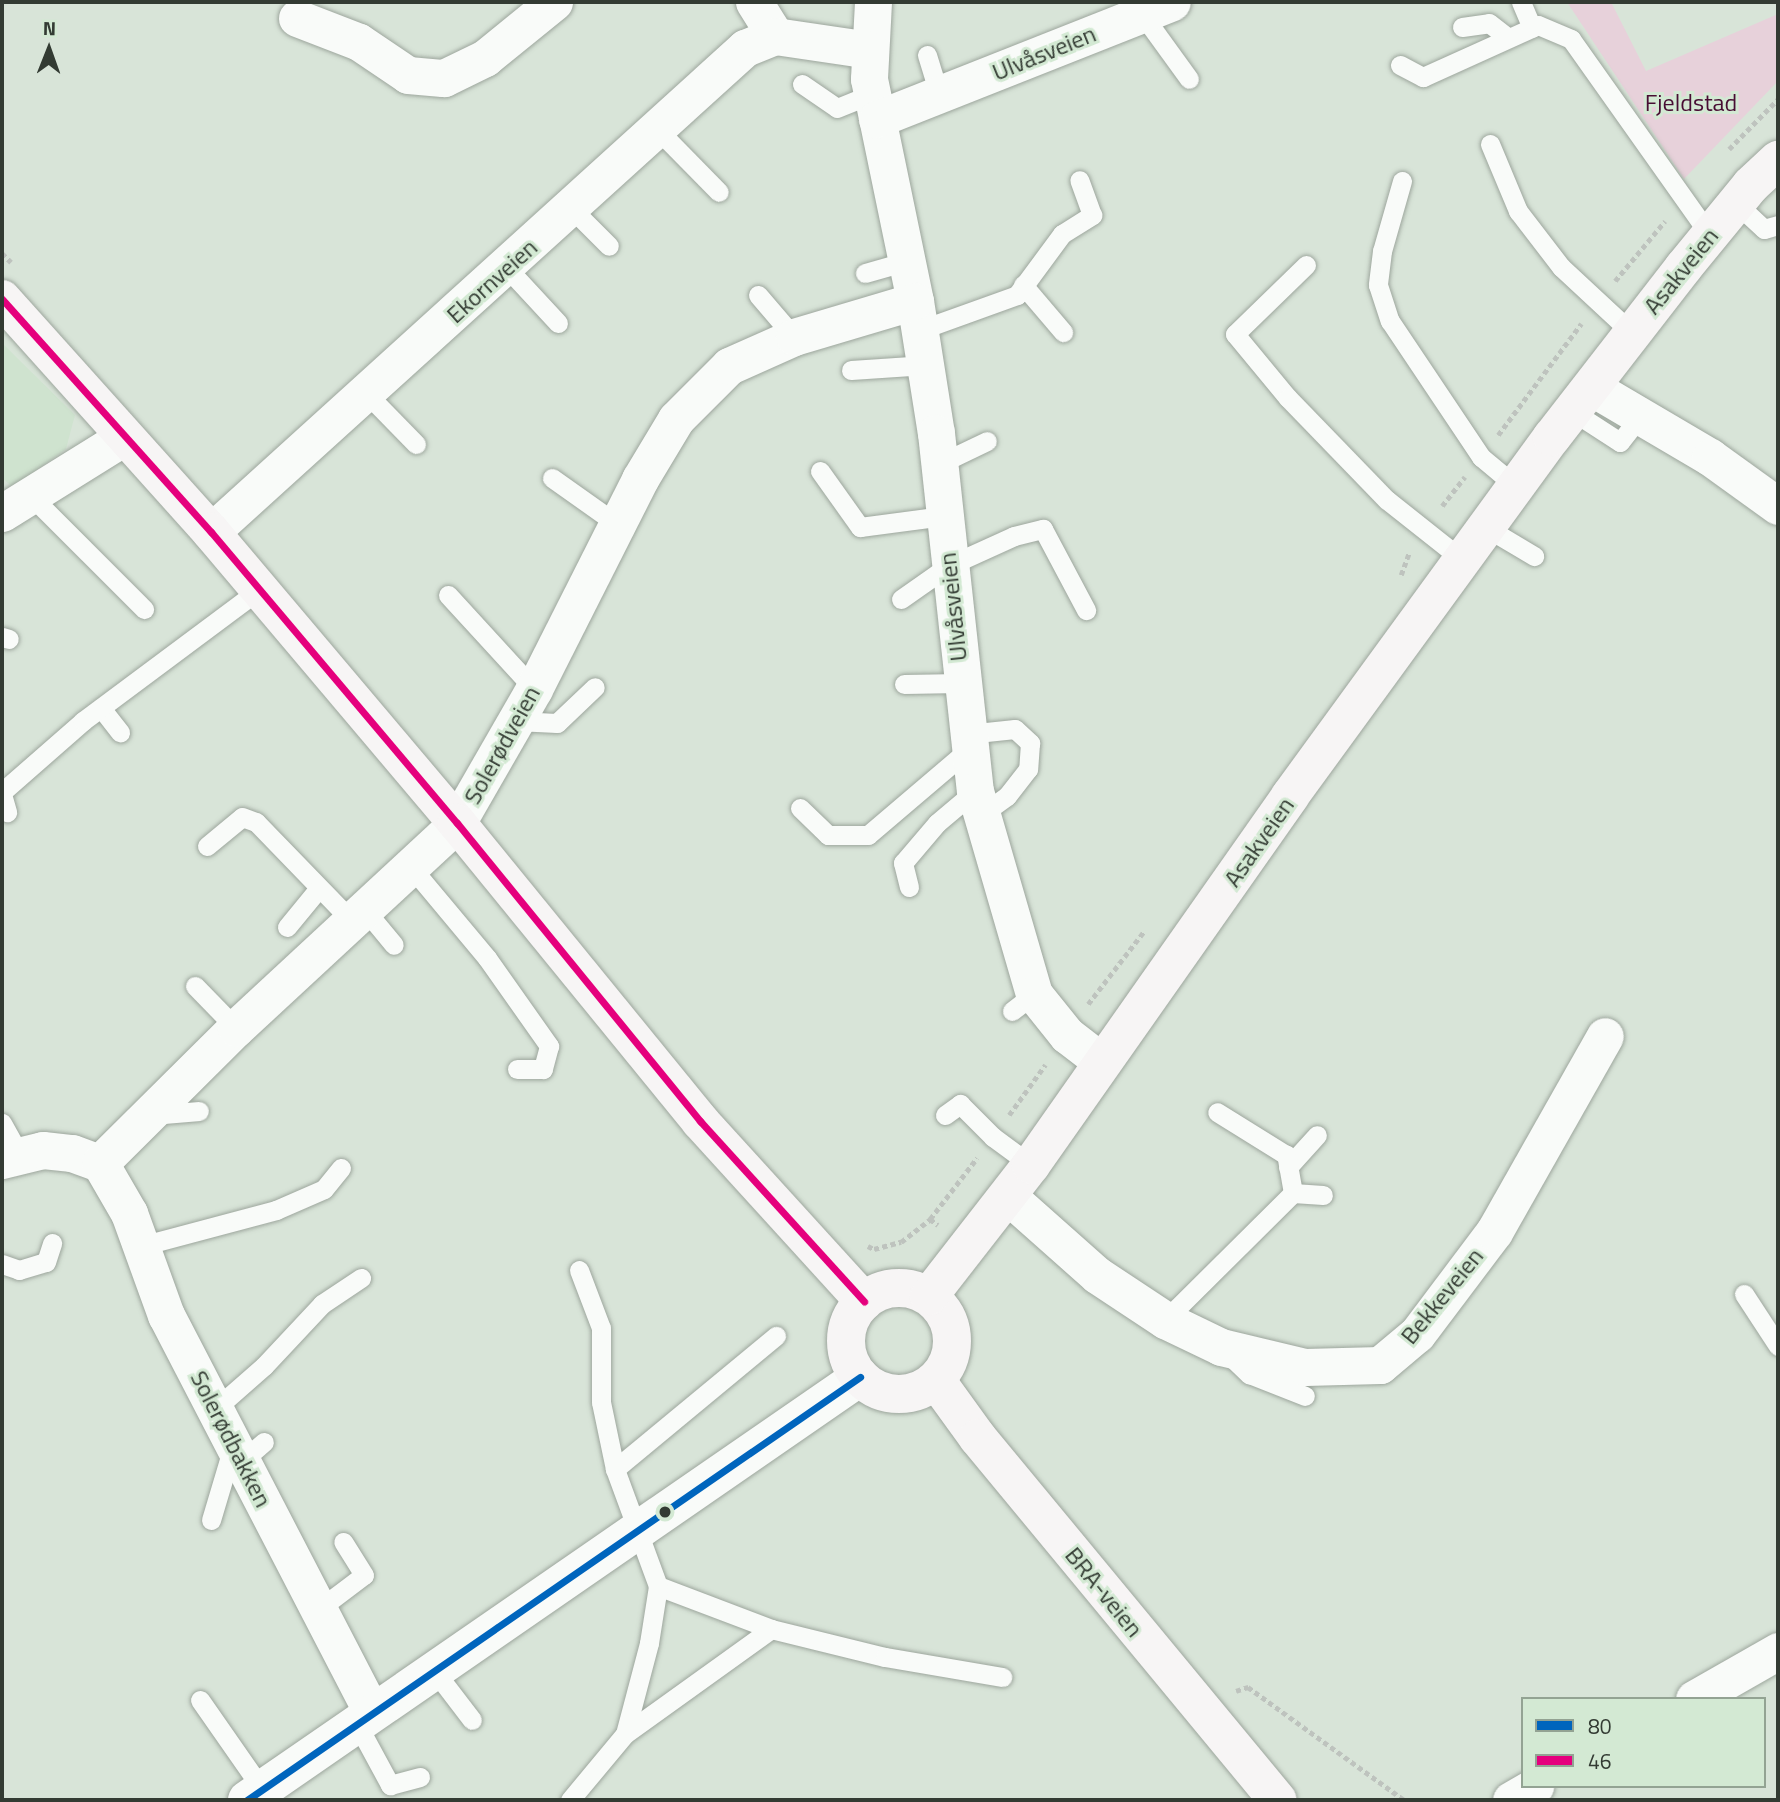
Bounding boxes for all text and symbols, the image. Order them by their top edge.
text: N [43,13,56,42]
north arrow [14,14,84,84]
street label: Ulvåsveien [988,19,1100,87]
park label: Fjeldstad [1645,89,1737,117]
street label: Asakveien [1637,222,1725,320]
street label: Ekornveien [441,233,543,329]
street label: Ulvåsveien [933,551,973,663]
street label: Solerødveien [458,681,546,809]
street label: Asakveien [1218,792,1300,892]
street label: Bekkeveien [1395,1242,1489,1350]
street label: Solerødbakken [184,1366,278,1512]
unlabelled marker [658,1505,672,1519]
street label: BRA-veien [1059,1541,1149,1643]
legend [1521,1697,1766,1788]
text: 80 [1588,1710,1612,1742]
text: 46 [1588,1745,1612,1777]

